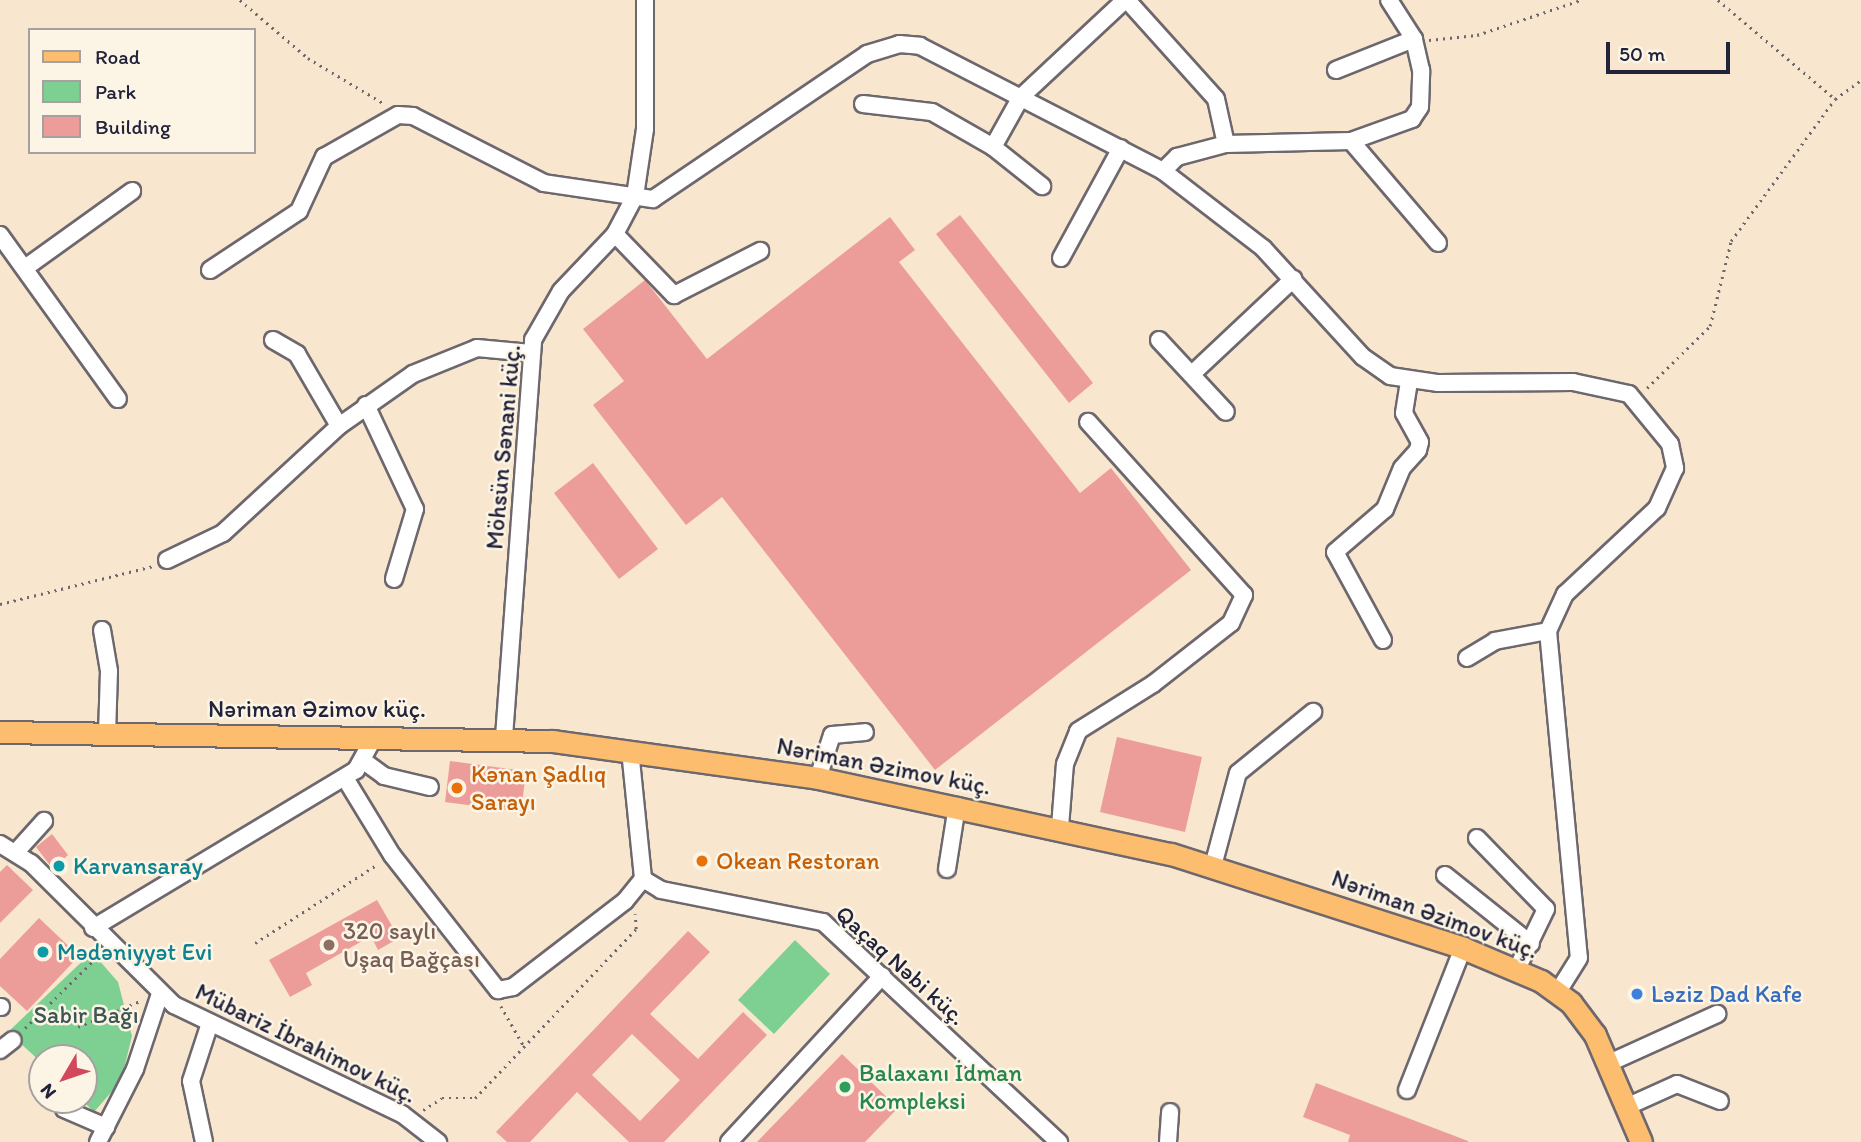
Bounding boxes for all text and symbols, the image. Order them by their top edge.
legend [28,28,256,154]
scale bar [1609,28,1733,72]
text: 50 m [1619,41,1665,66]
text: Road [95,44,140,69]
text: Park [95,79,136,104]
text: Building [95,114,171,139]
street label: Möhsün Sənani küç. [480,343,526,551]
street label: Nəriman Əzimov küç. [208,695,426,723]
street label: Nəriman Əzimov küç. [774,731,994,801]
place label: Kənan Şadlıq Sarayı [471,760,607,816]
marker: Kənan Şadlıq Sarayı [449,780,465,796]
place label: Okean Restoran [716,847,880,875]
place label: Karvansaray [73,852,203,880]
marker: Okean Restoran [694,853,710,869]
marker: Karvansaray [51,858,67,874]
street label: Nəriman Əzimov küç. [1328,863,1542,965]
street label: Qaçaq Nəbi küç. [830,899,972,1031]
place label: 320 saylı Uşaq Bağçası [343,917,480,973]
marker: 320 saylı Uşaq Bağçası [321,937,337,953]
place label: Mədəniyyət Evi [57,938,212,966]
marker: Mədəniyyət Evi [35,944,51,960]
street label: Mübariz İbrahimov küç. [191,977,421,1109]
place label: Ləziz Dad Kafe [1651,980,1804,1008]
marker: Ləziz Dad Kafe [1629,986,1645,1002]
park label: Sabir Bağı [33,1001,139,1029]
north arrow [28,1044,98,1114]
place label: Balaxanı İdman Kompleksi [859,1059,1022,1115]
text: N [35,1079,61,1103]
marker: Balaxanı İdman Kompleksi [837,1079,853,1095]

